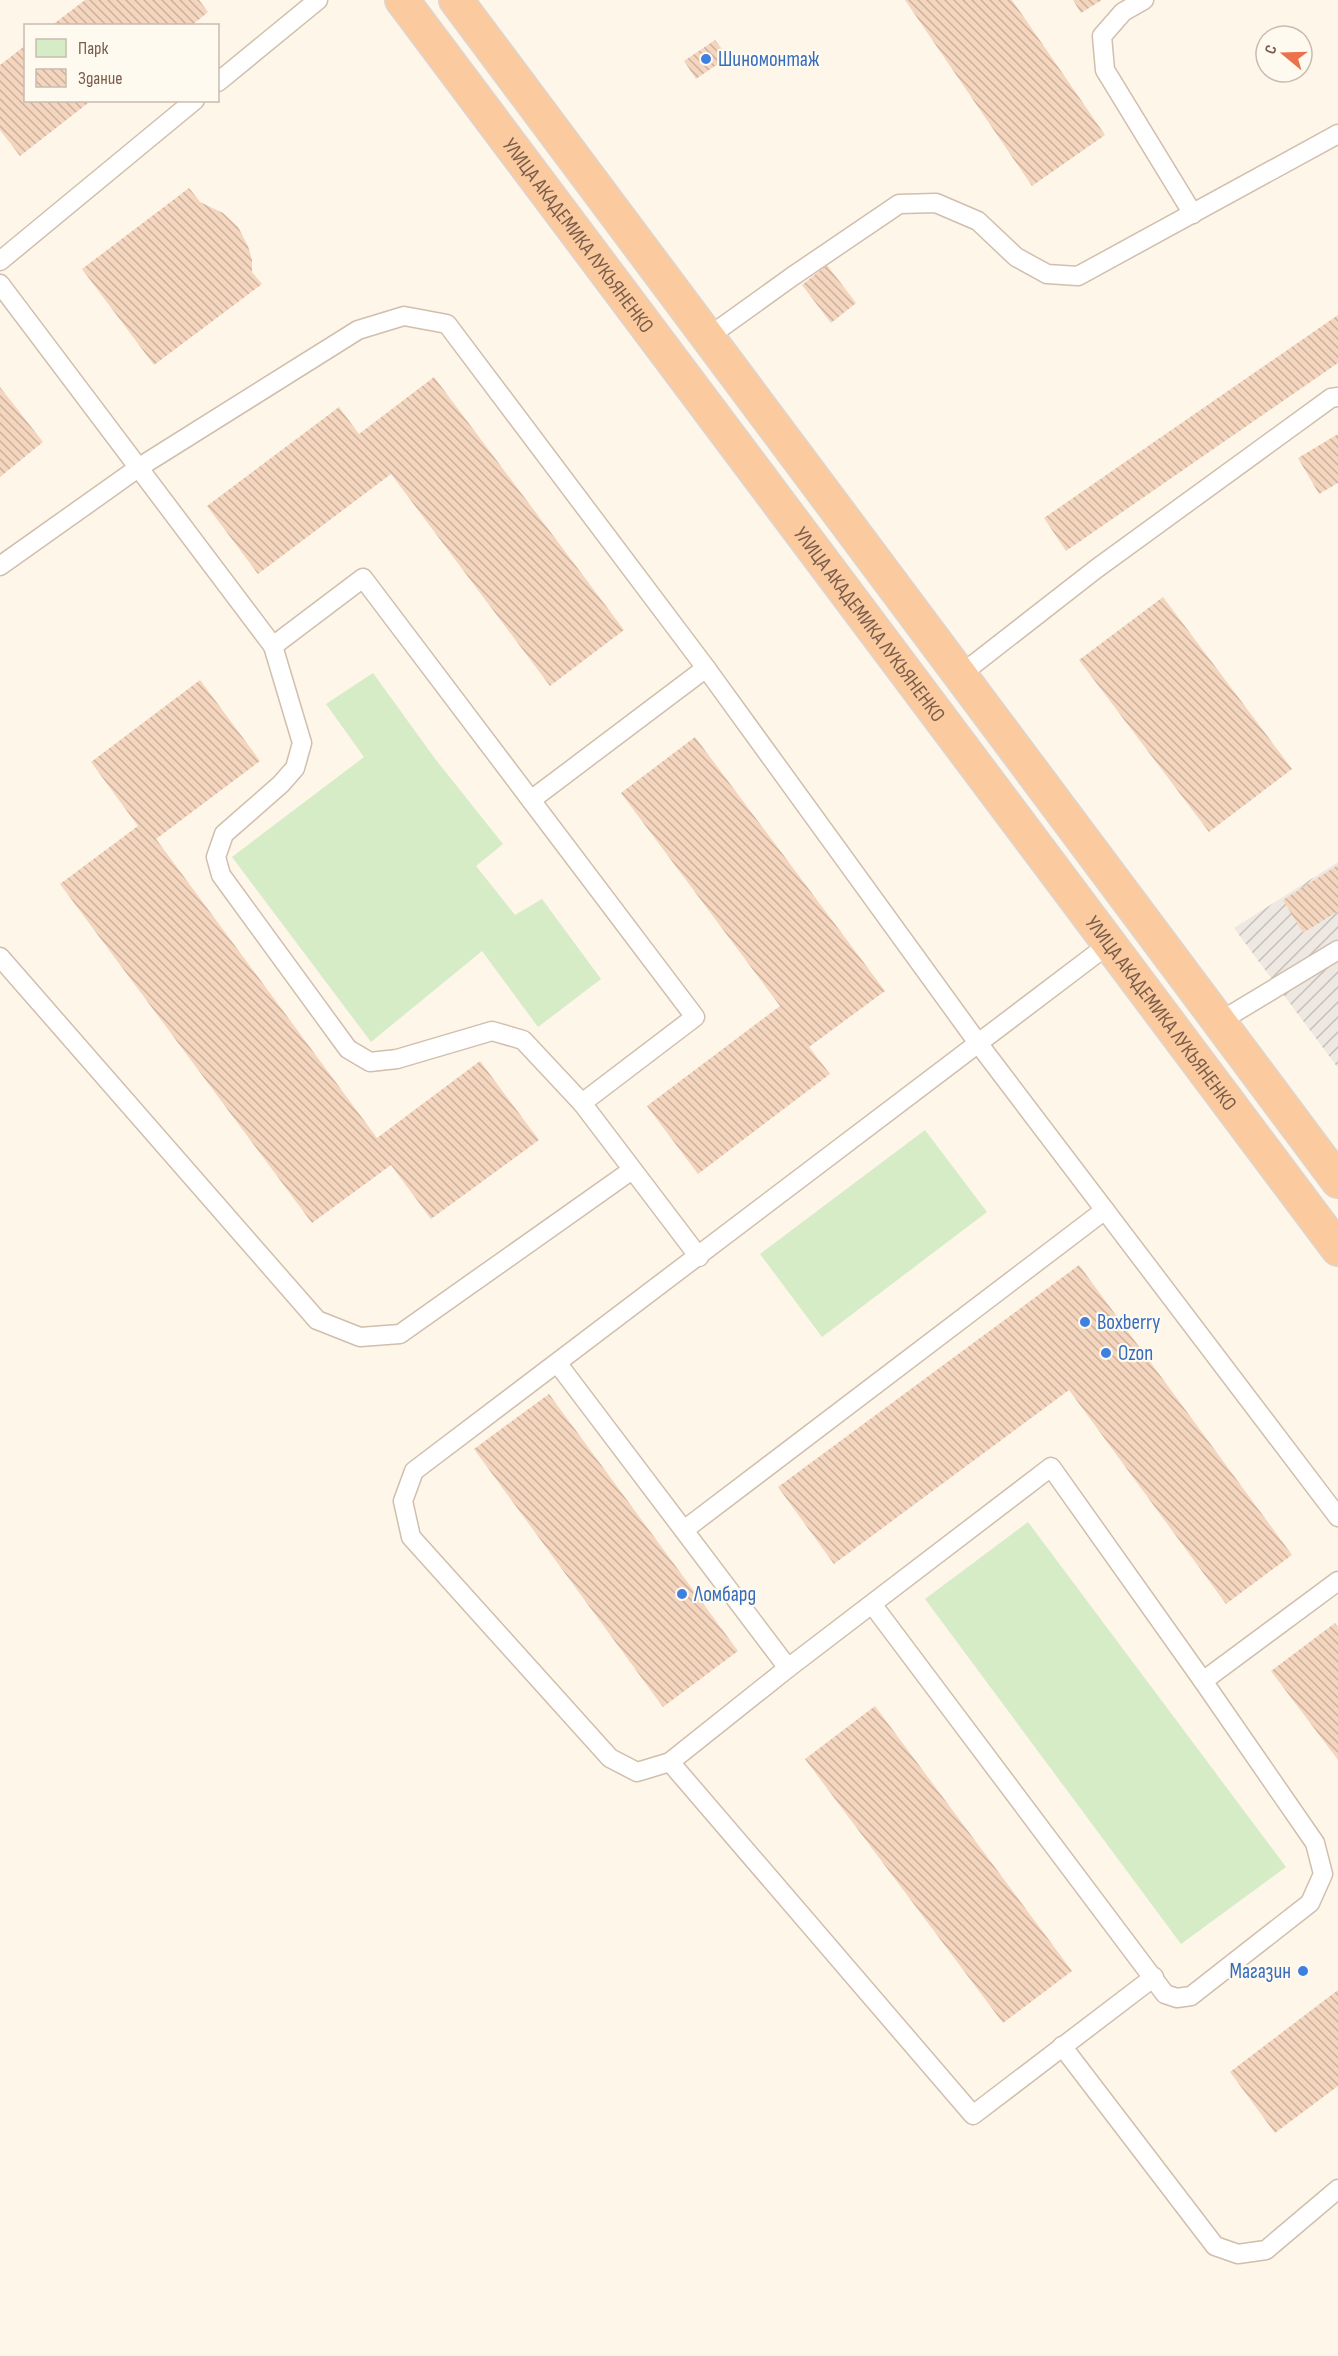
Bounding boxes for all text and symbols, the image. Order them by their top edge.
legend [24,24,219,102]
north arrow [1254,24,1314,84]
text: Парк [78,38,109,59]
text: С [1261,43,1282,57]
place label: Шиномонтаж [718,47,820,72]
marker: Шиномонтаж [699,52,713,66]
text: Здание [78,68,123,89]
street label: УЛИЦА АКАДЕМИКА ЛУКЬЯНЕНКО [497,133,659,338]
street label: УЛИЦА АКАДЕМИКА ЛУКЬЯНЕНКО [788,522,950,727]
street label: УЛИЦА АКАДЕМИКА ЛУКЬЯНЕНКО [1080,911,1242,1116]
place label: Boxberry [1097,1310,1160,1335]
marker: Boxberry [1078,1315,1092,1329]
place label: Ozon [1118,1341,1153,1366]
marker: Ozon [1099,1346,1113,1360]
place label: Ломбард [693,1582,756,1607]
marker: Ломбард [675,1587,689,1601]
place label: Магазин [1229,1959,1291,1984]
marker: Магазин [1296,1964,1310,1978]

